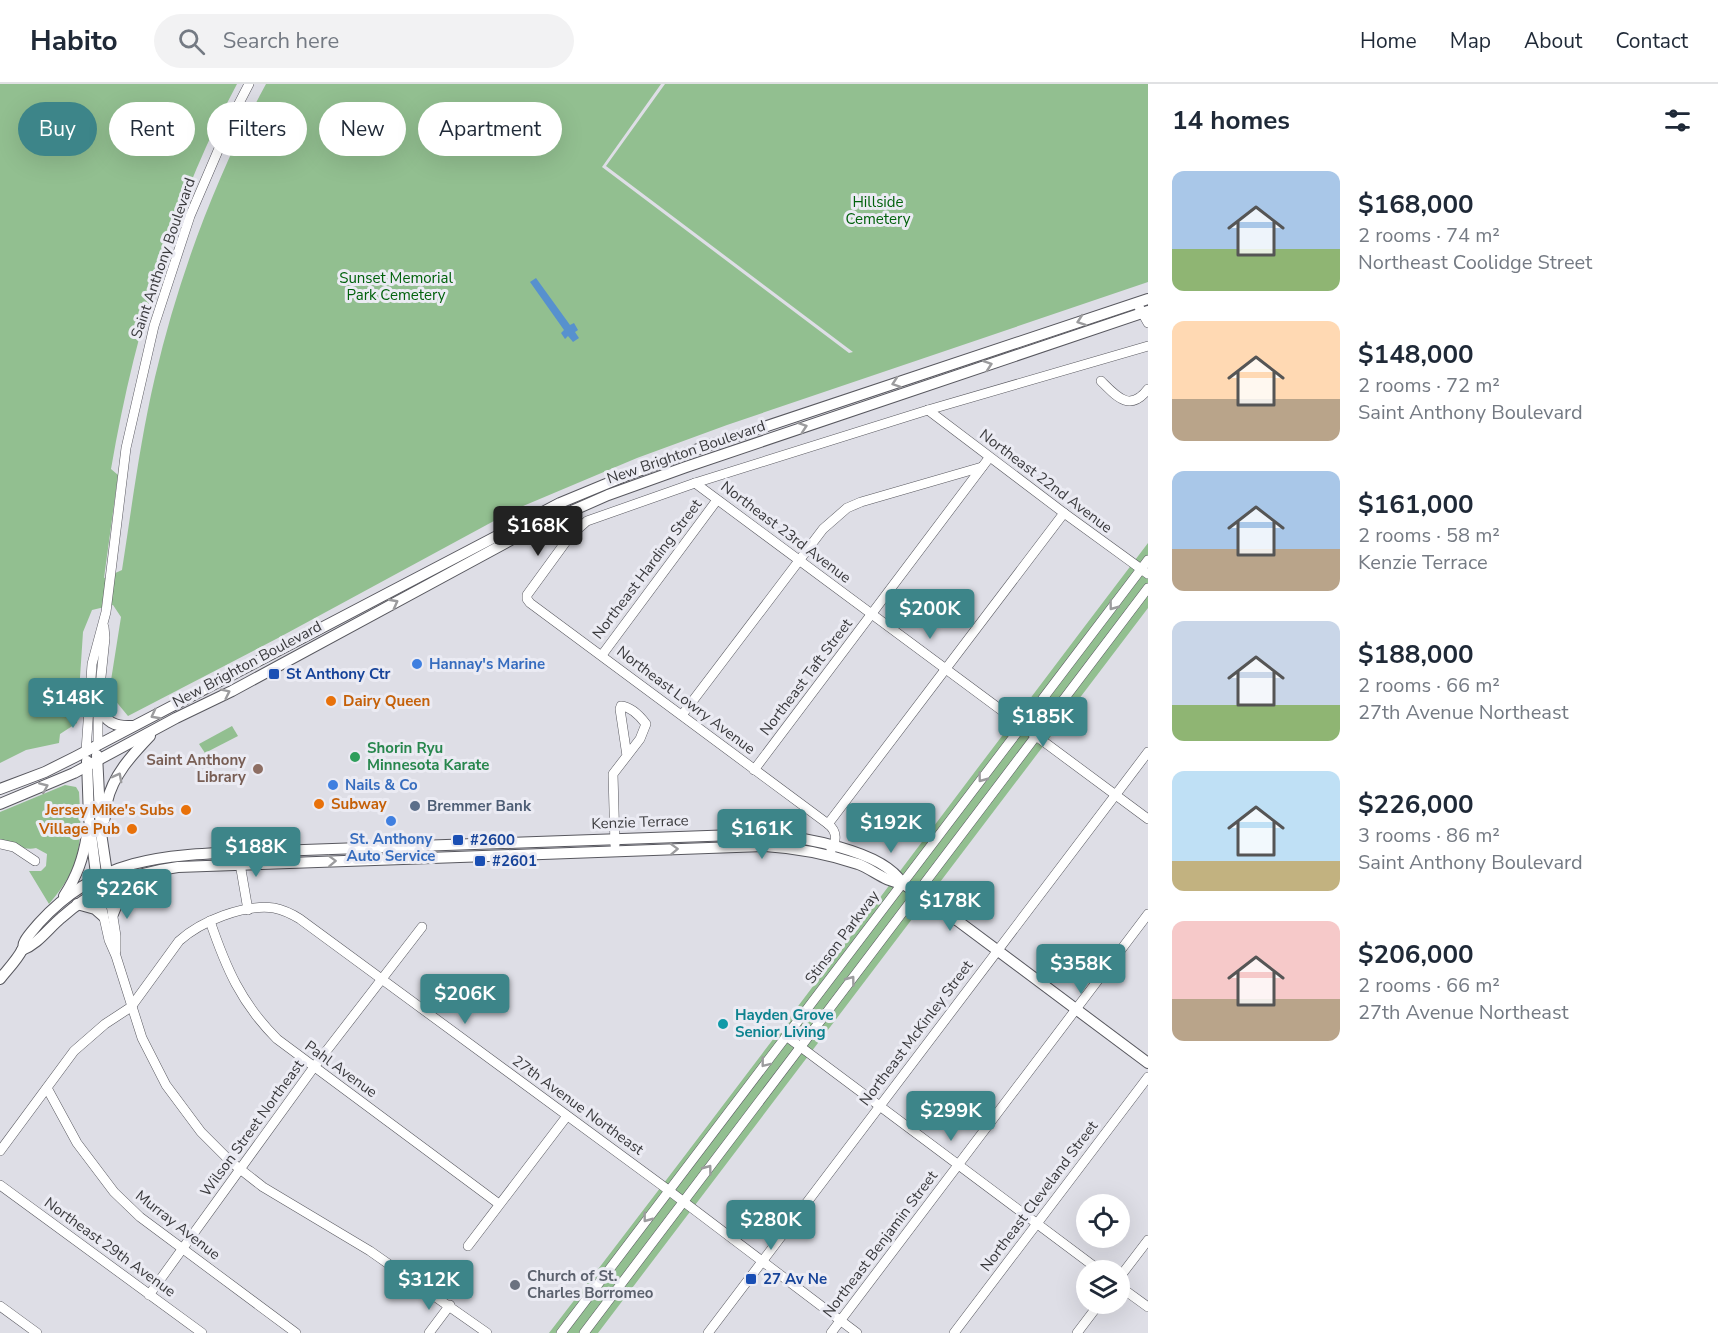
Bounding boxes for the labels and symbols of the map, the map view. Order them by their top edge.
street label: Saint Anthony Boulevard [126,175,200,341]
park label: Hillside Cemetery [845,192,911,229]
park label: Sunset Memorial Park Cemetery [339,268,453,305]
one-way arrow [1076,313,1087,326]
one-way arrow [982,359,993,372]
one-way arrow [891,375,902,388]
street label: New Brighton Boulevard [604,415,768,489]
one-way arrow [798,421,808,434]
street label: Northeast 22nd Avenue [976,424,1116,538]
street label: Northeast 23rd Avenue [717,476,855,588]
street label: Northeast Harding Street [588,494,707,643]
pin: $168K [496,506,580,557]
pin: $200K [888,589,972,640]
one-way arrow [387,599,398,610]
one-way arrow [1109,600,1120,611]
street label: Northeast Taft Street [755,614,857,740]
street label: New Brighton Boulevard [169,616,325,712]
street label: Northeast Lowry Avenue [613,641,759,759]
place label: Hannay's Marine [429,654,545,674]
marker: Hannay's Marine [410,657,424,671]
place label: St Anthony Ctr [286,664,391,684]
marker: St Anthony Ctr [267,667,281,681]
pin: $148K [31,678,115,729]
one-way arrow [220,689,231,701]
place label: Dairy Queen [343,691,430,711]
marker: Dairy Queen [324,694,338,708]
pin: $185K [1001,697,1085,748]
one-way arrow [151,708,161,719]
place label: Shorin Ryu Minnesota Karate [367,738,489,775]
place label: Saint Anthony Library [146,750,246,787]
marker: Shorin Ryu Minnesota Karate [348,750,362,764]
marker: Saint Anthony Library [251,762,265,776]
one-way arrow [978,771,989,782]
one-way arrow [110,773,122,784]
place label: Nails & Co [345,775,418,795]
marker: Nails & Co [326,778,340,792]
one-way arrow [38,782,49,794]
place label: Subway [331,794,387,814]
place label: Bremmer Bank [427,796,532,816]
marker: Subway [312,797,326,811]
marker: Bremmer Bank [408,799,422,813]
place label: Jersey Mike's Subs [44,800,174,820]
marker: Jersey Mike's Subs [179,803,193,817]
pin: $192K [849,803,933,854]
pin: $161K [720,809,804,860]
street label: Kenzie Terrace [591,810,689,834]
marker: St. Anthony Auto Service [384,814,398,828]
place label: Village Pub [38,819,120,839]
marker: Village Pub [125,822,139,836]
pin: $188K [214,827,298,878]
place label: St. Anthony Auto Service [347,829,435,866]
place label: #2600 [470,830,515,850]
marker: #2600 [451,833,465,847]
one-way arrow [669,842,678,855]
place label: #2601 [492,851,537,871]
marker: #2601 [473,854,487,868]
one-way arrow [328,855,337,868]
pin: $226K [85,869,169,920]
pin: $178K [908,881,992,932]
street label: Stinson Parkway [800,886,884,988]
pin: $358K [1039,944,1123,995]
street label: Northeast McKinley Street [855,956,978,1110]
pin: $206K [423,974,507,1025]
one-way arrow [843,976,854,987]
place label: Hayden Grove Senior Living [735,1005,834,1042]
marker: Hayden Grove Senior Living [716,1017,730,1031]
street label: Pahl Avenue [301,1036,381,1102]
street label: 27th Avenue Northeast [508,1051,648,1160]
street label: Wilson Street Northeast [196,1055,309,1200]
one-way arrow [762,1057,773,1068]
pin: $299K [909,1091,993,1142]
street label: Northeast Cleveland Street [976,1116,1103,1275]
one-way arrow [700,1165,711,1176]
street label: Northeast Benjamin Street [818,1166,942,1321]
street label: Murray Avenue [131,1186,225,1264]
street label: Northeast 29th Avenue [40,1193,180,1301]
pin: $280K [729,1200,813,1251]
one-way arrow [643,1212,654,1223]
pin: $312K [387,1260,471,1311]
place label: Church of St. Charles Borromeo [527,1266,654,1303]
place label: 27 Av Ne [763,1269,827,1289]
marker: 27 Av Ne [744,1272,758,1286]
marker: Church of St. Charles Borromeo [508,1278,522,1292]

